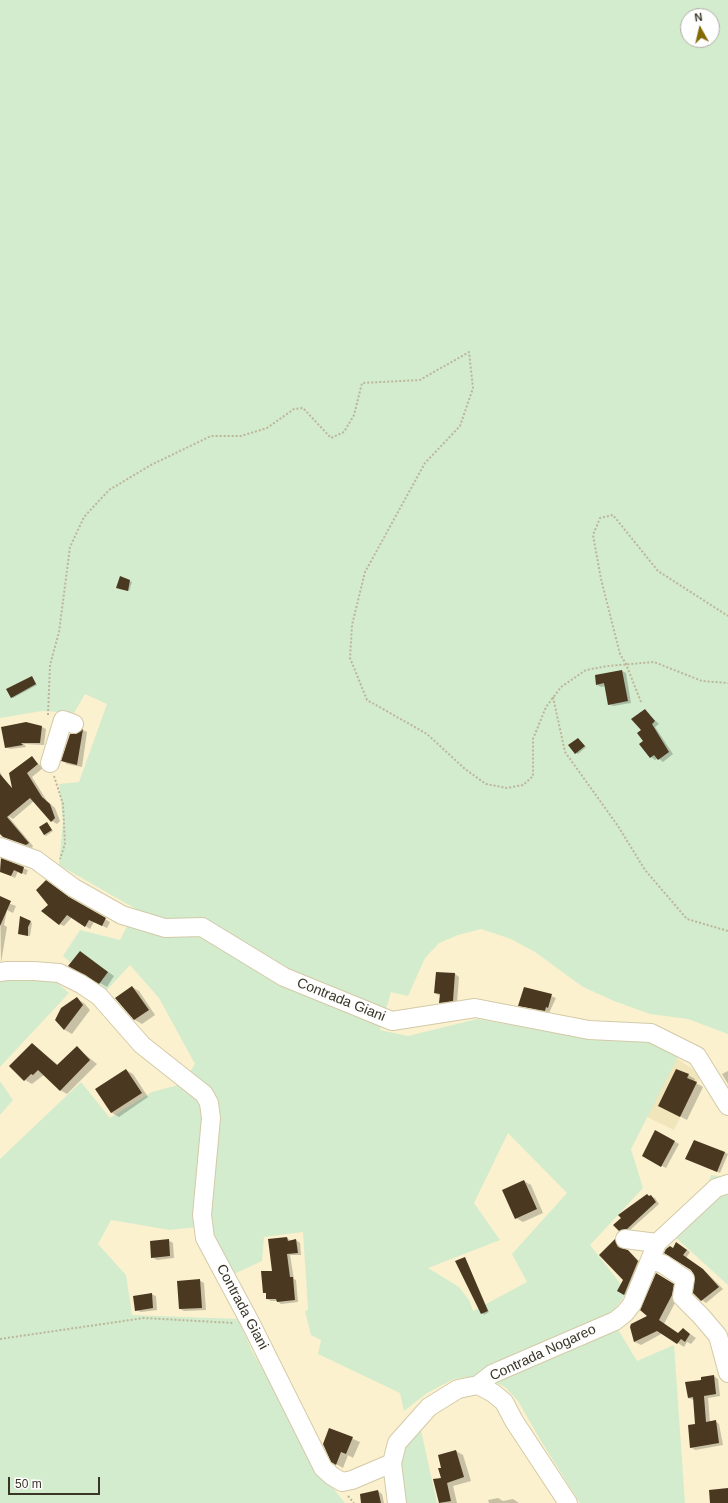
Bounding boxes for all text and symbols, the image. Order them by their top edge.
north arrow [680,8,720,48]
text: N [694,11,703,24]
street label: Contrada Giani [294,975,388,1025]
street label: Contrada Giani [212,1261,272,1353]
street label: Contrada Nogareo [487,1321,599,1385]
scale bar [10,1469,102,1495]
text: 50 m [15,1477,42,1491]

